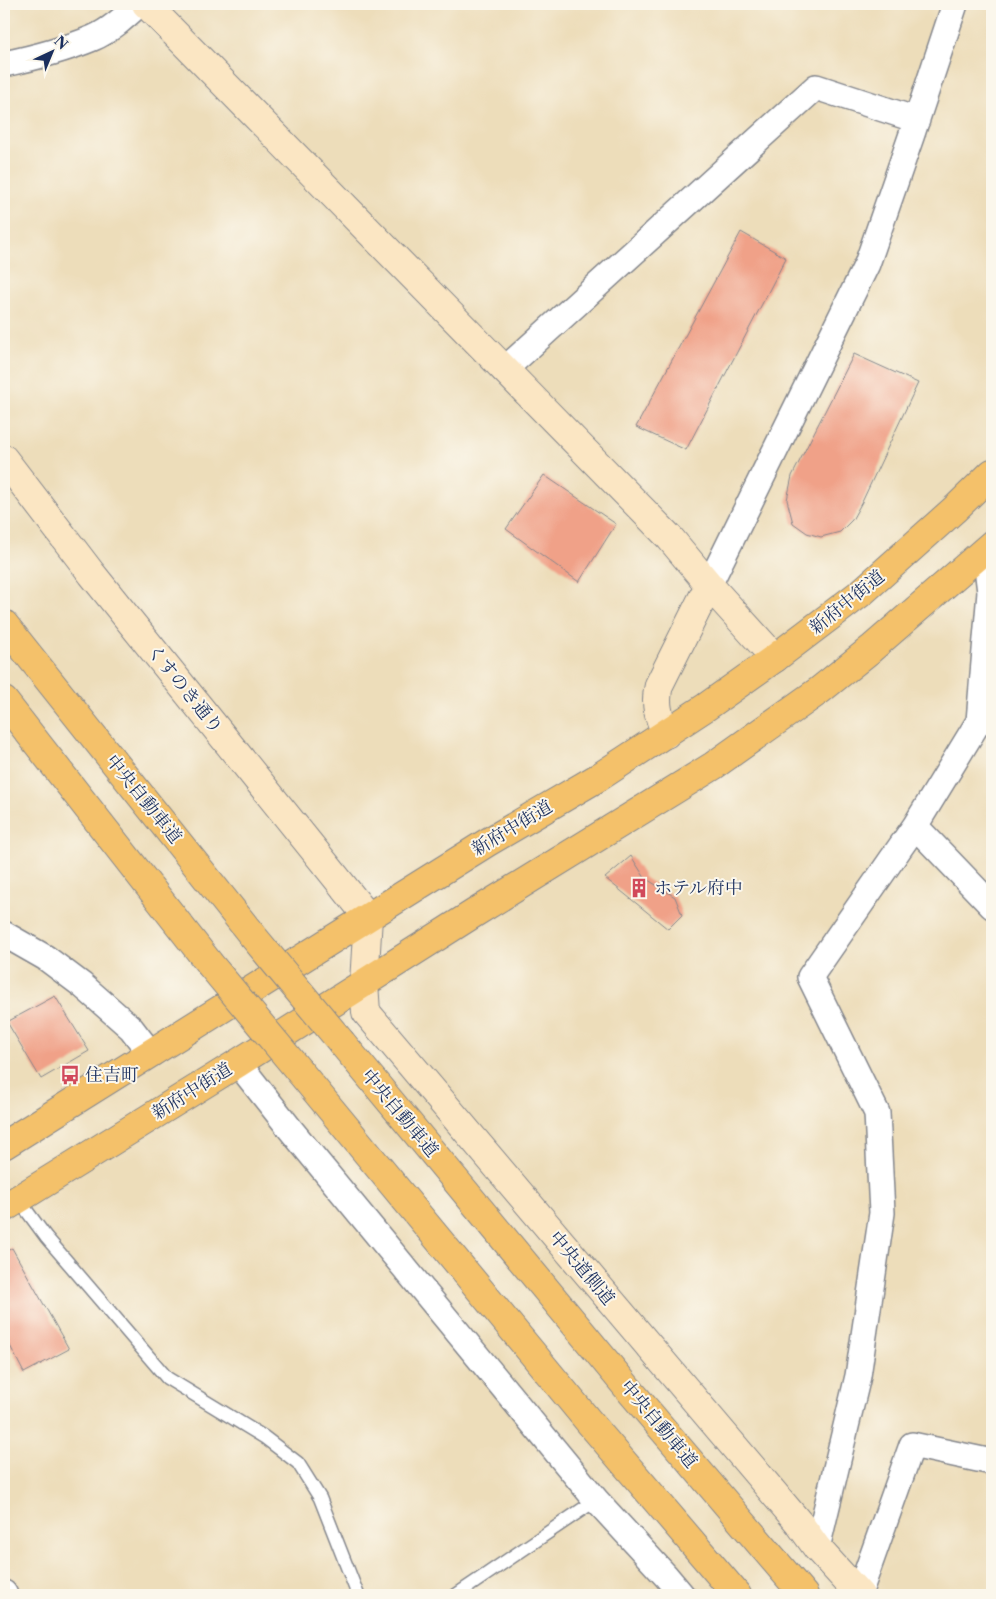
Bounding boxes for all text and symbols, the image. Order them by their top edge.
north arrow [28,28,78,78]
text: N [50,32,72,53]
street label: 新府中街道 [805,565,889,639]
street label: くすのき通り [142,640,228,738]
street label: 中央自動車道 [101,750,187,848]
street label: 新府中街道 [468,795,556,861]
building icon: ホテル府中 [628,877,650,899]
place label: ホテル府中 [654,877,743,899]
street label: 新府中街道 [148,1058,236,1124]
bus stop icon: 住吉町 [59,1064,81,1086]
place label: 住吉町 [85,1064,139,1086]
street label: 中央自動車道 [357,1065,443,1161]
street label: 中央道側道 [545,1226,619,1310]
street label: 中央自動車道 [616,1376,702,1472]

